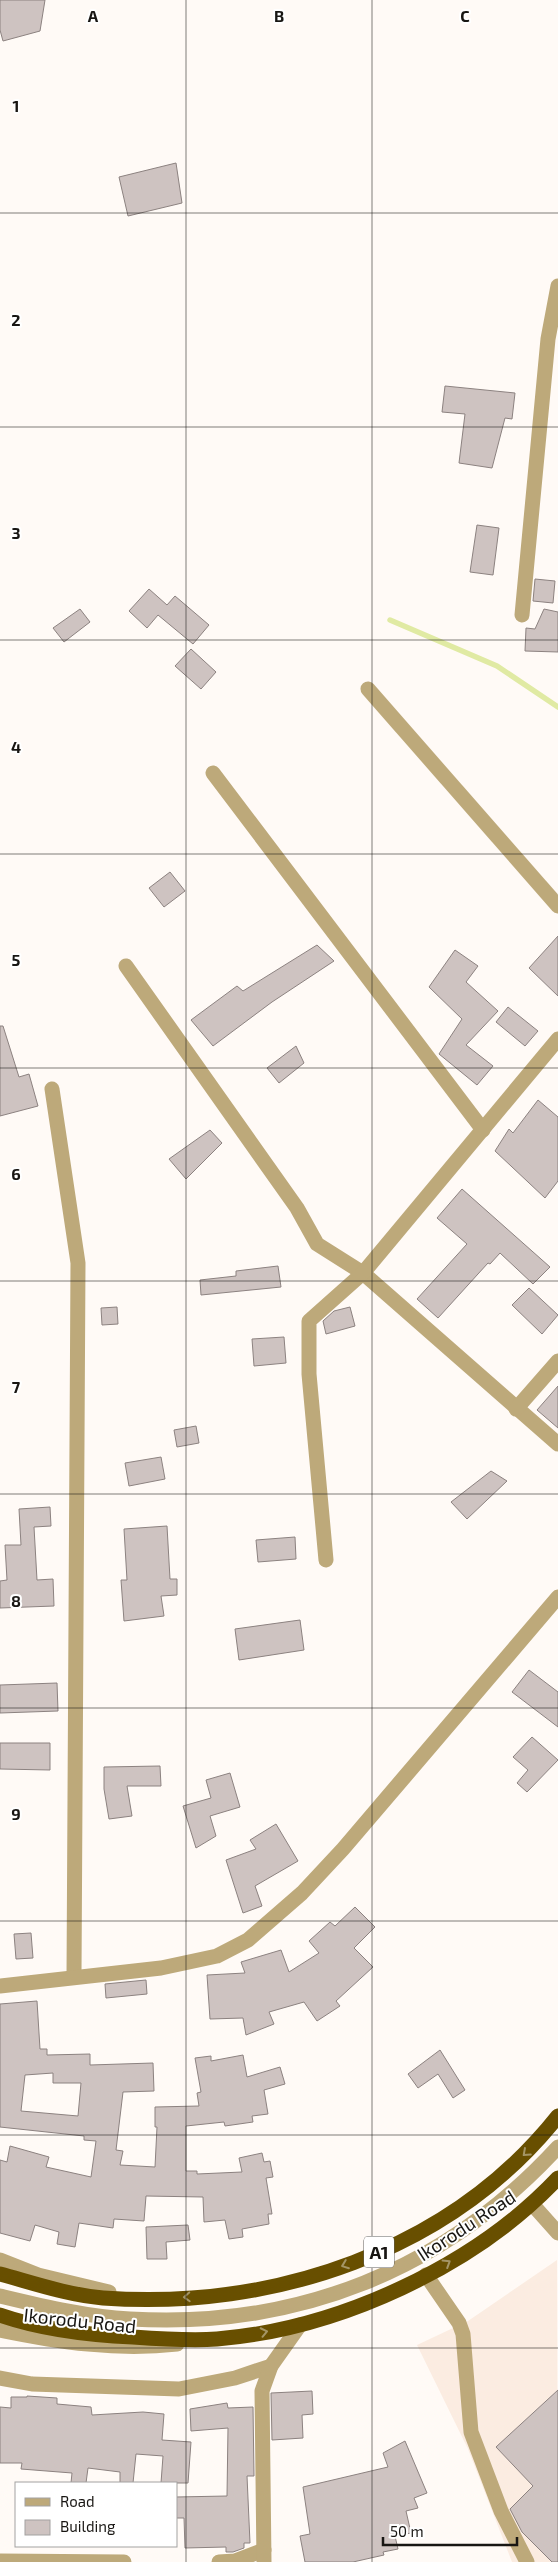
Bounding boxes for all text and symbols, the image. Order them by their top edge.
text: A [88,6,99,25]
text: B [274,6,284,25]
text: C [460,6,470,25]
text: 1 [13,96,19,115]
text: 2 [11,310,21,329]
text: 3 [11,523,21,542]
text: 4 [11,737,21,756]
text: 5 [12,950,21,969]
text: 6 [11,1164,21,1183]
text: 7 [12,1377,21,1396]
text: 8 [11,1591,21,1610]
text: 9 [11,1804,21,1823]
one-way arrow [523,2147,532,2156]
street label: Ikorodu Road [412,2185,520,2265]
road number: A1 [364,2236,394,2268]
one-way arrow [341,2259,350,2270]
one-way arrow [442,2260,451,2270]
one-way arrow [183,2292,190,2302]
street label: Ikorodu Road [23,2303,137,2337]
one-way arrow [259,2328,268,2338]
legend [15,2482,178,2547]
text: Road [60,2492,95,2510]
scale bar [383,2514,517,2546]
text: Building [60,2517,116,2535]
text: 50 m [390,2522,424,2540]

